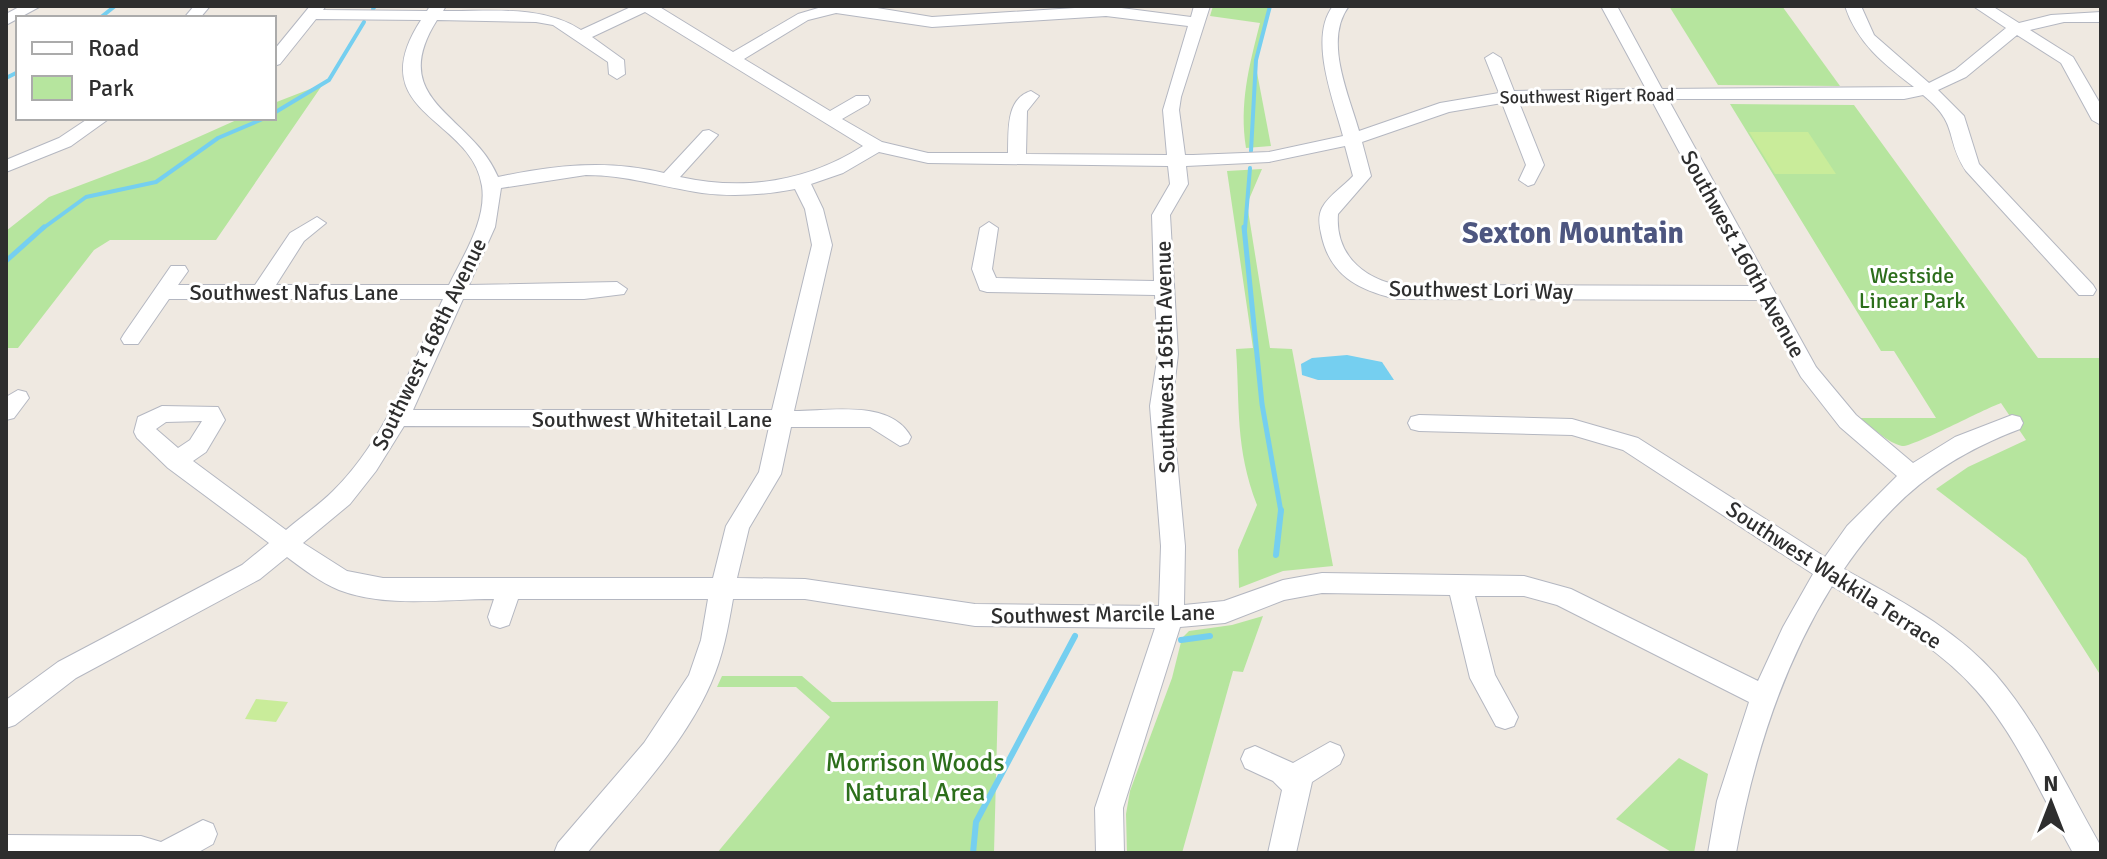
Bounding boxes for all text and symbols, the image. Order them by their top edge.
legend [16,16,276,120]
text: Road [88,33,139,63]
text: Park [88,73,134,103]
street label: Southwest Rigert Road [1499,83,1675,109]
street label: Southwest 160th Avenue [1675,146,1811,362]
district label: Sexton Mountain [1462,215,1684,252]
street label: Southwest 168th Avenue [366,233,492,455]
street label: Southwest 165th Avenue [1149,240,1181,474]
park label: Westside Linear Park [1859,262,1965,314]
street label: Southwest Lori Way [1389,275,1574,305]
street label: Southwest Nafus Lane [189,279,399,306]
street label: Southwest Whitetail Lane [532,406,772,433]
street label: Southwest Wakkila Terrace [1721,495,1947,655]
street label: Southwest Marcile Lane [991,599,1215,629]
park label: Morrison Woods Natural Area [825,747,1005,809]
north arrow [2011,763,2091,843]
text: N [2043,770,2059,797]

